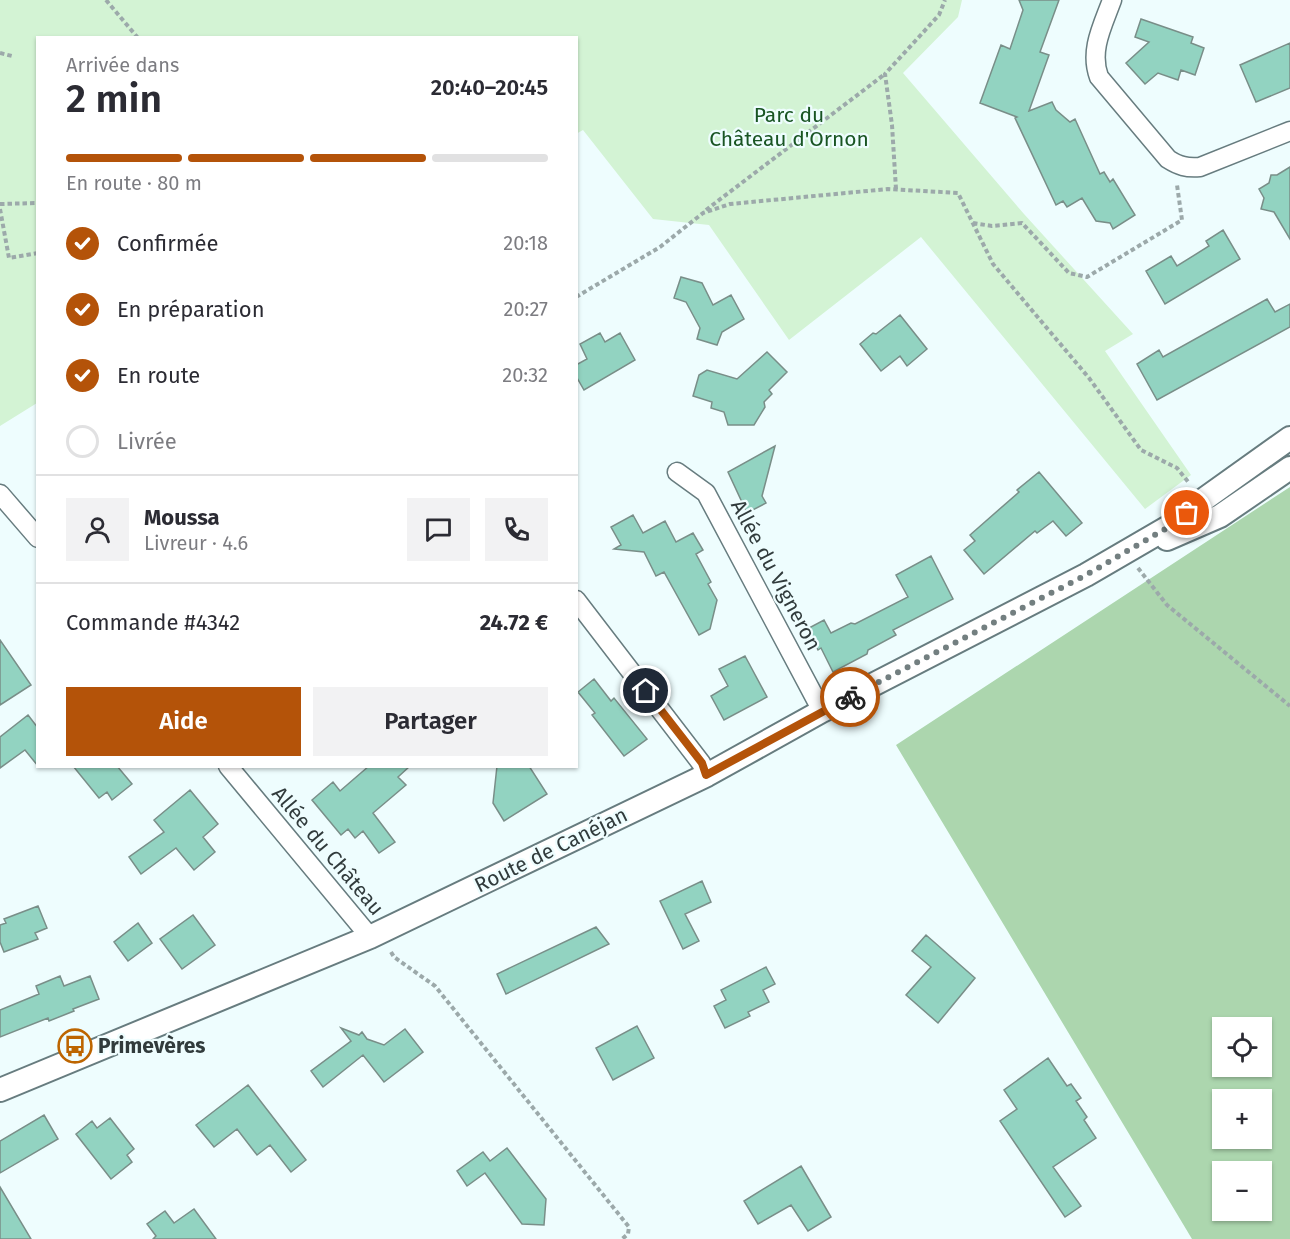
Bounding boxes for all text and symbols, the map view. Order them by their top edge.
text: Arrivée dans [66,53,179,77]
text: 20:40–20:45 [431,74,548,101]
text: 2 min [66,76,162,122]
park label: Parc du Château d'Ornon [709,102,869,152]
text: En route · 80 m [66,171,202,195]
icon: check [66,227,99,260]
text: Confirmée [117,230,219,257]
text: 20:18 [503,231,548,255]
icon: check [66,293,99,326]
text: En préparation [117,296,265,323]
text: 20:27 [504,297,548,321]
icon: check [66,359,99,392]
text: En route [117,362,200,389]
text: 20:32 [502,363,548,387]
text: Livrée [117,428,177,455]
pin [1161,487,1212,538]
street label: Allée du Vigneron [725,495,827,655]
icon: bag [1170,496,1203,529]
button: person [66,498,129,561]
button: chat [407,498,470,561]
button: phone [485,498,548,561]
text: Moussa [144,504,220,531]
text: Livreur · 4.6 [144,531,248,555]
text: Commande #4342 [66,609,240,636]
text: 24.72 € [480,609,548,636]
pin [620,665,671,716]
courier [820,667,880,727]
icon: home [629,674,662,707]
icon: bike [834,681,867,714]
button: Aide [66,687,301,756]
button: Partager [313,687,548,756]
street label: Allée du Château [266,781,390,921]
street label: Route de Canéjan [470,802,632,898]
map controls [1212,1017,1272,1221]
button: locate [1212,1017,1272,1077]
bus stop icon: Primevères [57,1028,93,1064]
place label: Primevères [98,1033,205,1059]
button: + [1212,1089,1272,1149]
button: − [1212,1161,1272,1221]

